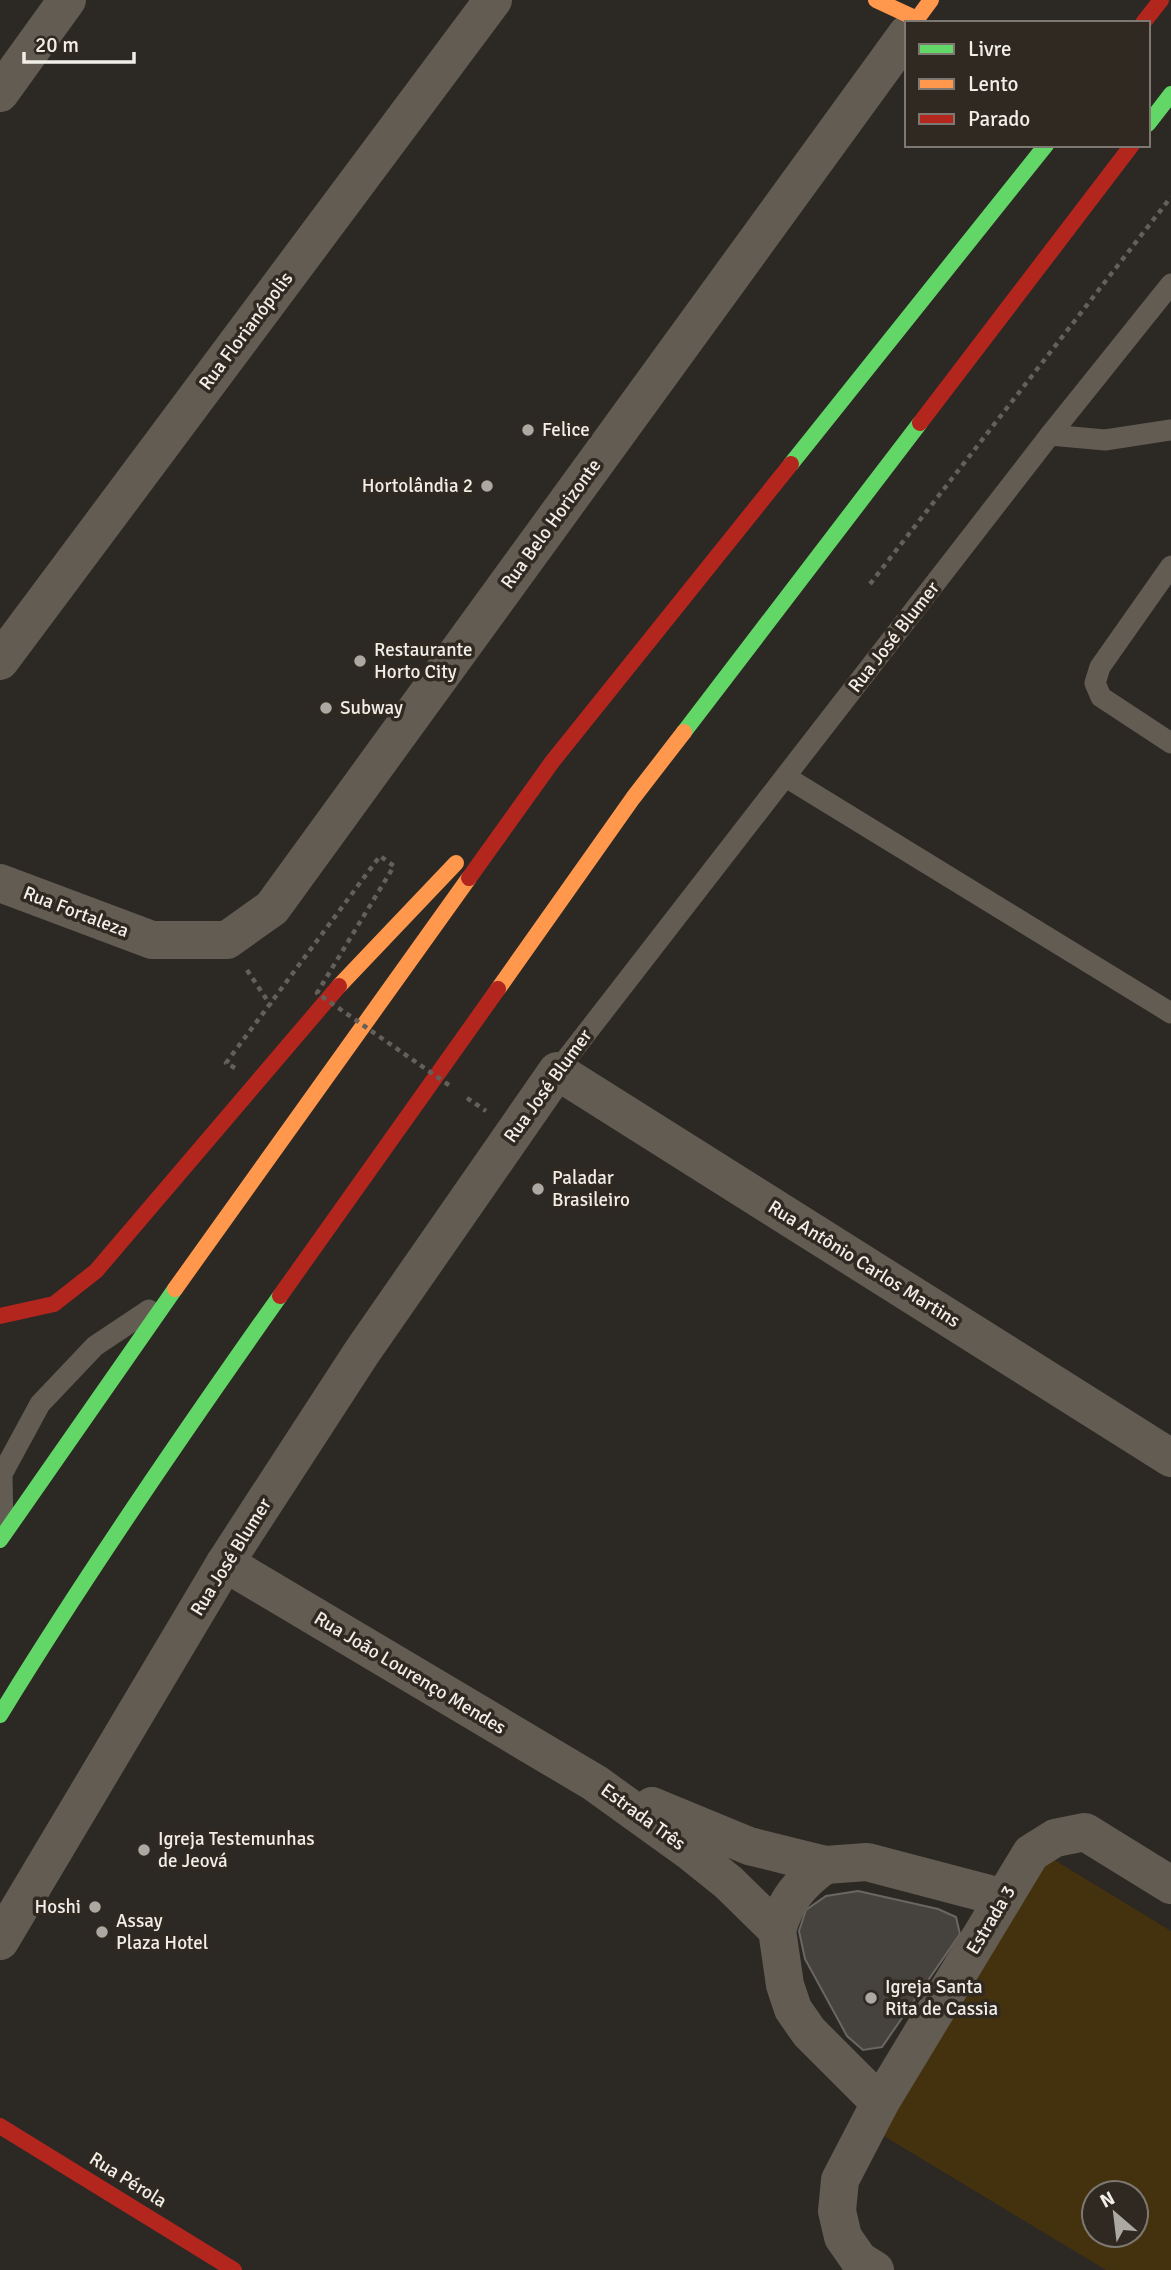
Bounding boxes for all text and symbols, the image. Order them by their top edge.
scale bar [24,21,135,65]
legend [905,21,1150,147]
text: 20 m [35,32,79,58]
text: Livre [968,36,1011,62]
text: Lento [968,71,1018,97]
text: Parado [968,106,1030,132]
street label: Rua Florianópolis [194,267,298,395]
place label: Felice [542,418,590,442]
marker: Felice [520,422,536,438]
street label: Rua Belo Horizonte [496,454,606,594]
place label: Hortolândia 2 [362,474,473,498]
marker: Hortolândia 2 [479,478,495,494]
street label: Rua José Blumer [843,577,945,697]
place label: Restaurante Horto City [374,638,473,684]
marker: Restaurante Horto City [352,653,368,669]
place label: Subway [340,696,403,720]
marker: Subway [318,700,334,716]
street label: Rua Fortaleza [20,881,132,943]
street label: Rua José Blumer [499,1025,597,1147]
place label: Paladar Brasileiro [552,1166,630,1212]
marker: Paladar Brasileiro [530,1181,546,1197]
street label: Rua Antônio Carlos Martins [764,1195,964,1333]
street label: Rua José Blumer [185,1494,277,1620]
street label: Rua João Lourenço Mendes [310,1606,510,1740]
street label: Estrada Três [596,1778,690,1856]
place label: Igreja Testemunhas de Jeová [158,1827,315,1873]
marker: Igreja Testemunhas de Jeová [136,1842,152,1858]
street label: Estrada 3 [961,1881,1021,1959]
place label: Hoshi [34,1895,81,1919]
marker: Hoshi [87,1899,103,1915]
place label: Assay Plaza Hotel [116,1909,208,1955]
marker: Assay Plaza Hotel [94,1924,110,1940]
place label: Igreja Santa Rita de Cassia [885,1975,998,2021]
marker: Igreja Santa Rita de Cassia [863,1990,879,2006]
street label: Rua Pérola [85,2147,171,2213]
north arrow [1080,2179,1150,2249]
text: N [1096,2186,1119,2214]

